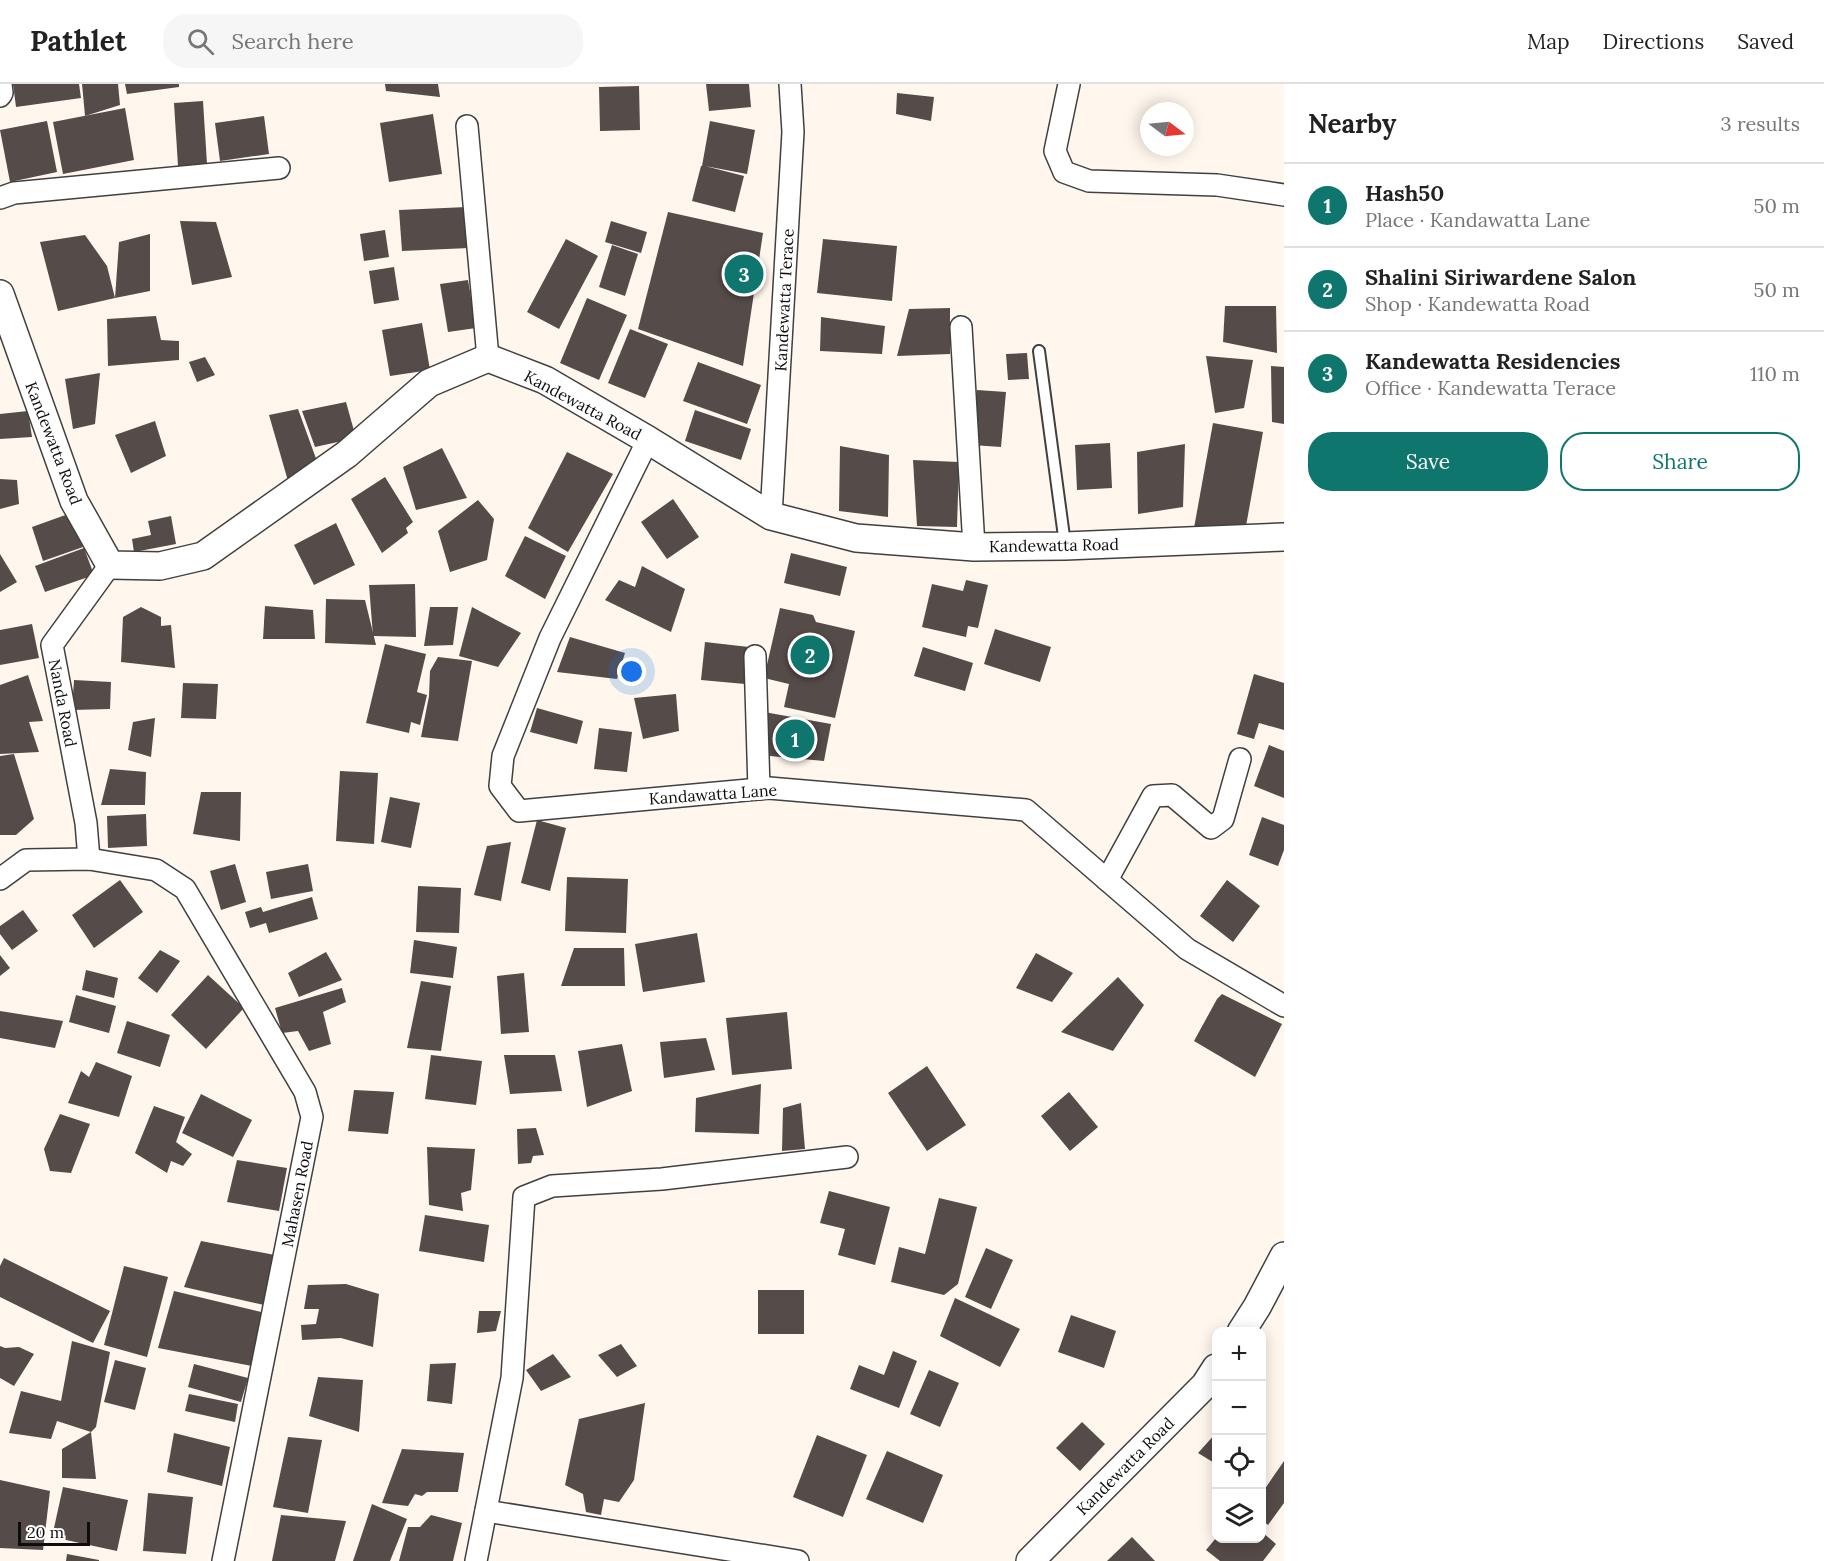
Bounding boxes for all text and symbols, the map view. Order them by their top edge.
search box [163,14,583,68]
text: Pathlet [30,23,127,59]
icon: search [184,25,217,58]
text: Search here [232,27,354,55]
text: Map [1527,28,1570,55]
text: Directions [1603,28,1704,55]
text: Saved [1737,28,1794,55]
north arrow [1140,102,1194,156]
text: Nearby [1308,107,1396,140]
text: 3 results [1721,111,1800,136]
text: Hash50 [1365,179,1444,207]
text: 1 [1323,193,1332,218]
text: 50 m [1754,193,1800,218]
text: Place · Kandawatta Lane [1365,207,1590,232]
street label: Kandewatta Terace [770,228,798,372]
pin: 3 [724,252,764,297]
text: Shalini Siriwardene Salon [1365,263,1636,291]
text: 2 [1322,277,1333,302]
text: 50 m [1754,277,1800,302]
text: Shop · Kandewatta Road [1365,291,1590,316]
text: Kandewatta Residencies [1365,347,1620,375]
text: 3 [1322,361,1333,386]
text: 110 m [1750,361,1800,386]
street label: Kandewatta Road [521,366,645,445]
text: Office · Kandewatta Terace [1365,375,1616,400]
street label: Kandewatta Road [21,379,87,508]
button: Save [1308,432,1548,491]
button: Share [1560,432,1800,491]
street label: Kandewatta Road [989,534,1120,556]
pin: 2 [790,632,830,678]
street label: Nanda Road [45,657,81,749]
your location [617,657,646,686]
pin: 1 [776,716,814,762]
street label: Kandawatta Lane [648,780,778,808]
street label: Mahasen Road [277,1139,317,1249]
map controls [1212,1327,1266,1543]
button: + [1212,1327,1266,1381]
button: − [1212,1381,1266,1435]
street label: Kandewatta Road [1072,1413,1178,1519]
button: locate [1212,1435,1266,1489]
button: layers [1212,1489,1266,1543]
scale bar [18,1519,90,1546]
text: 20 m [27,1522,64,1542]

